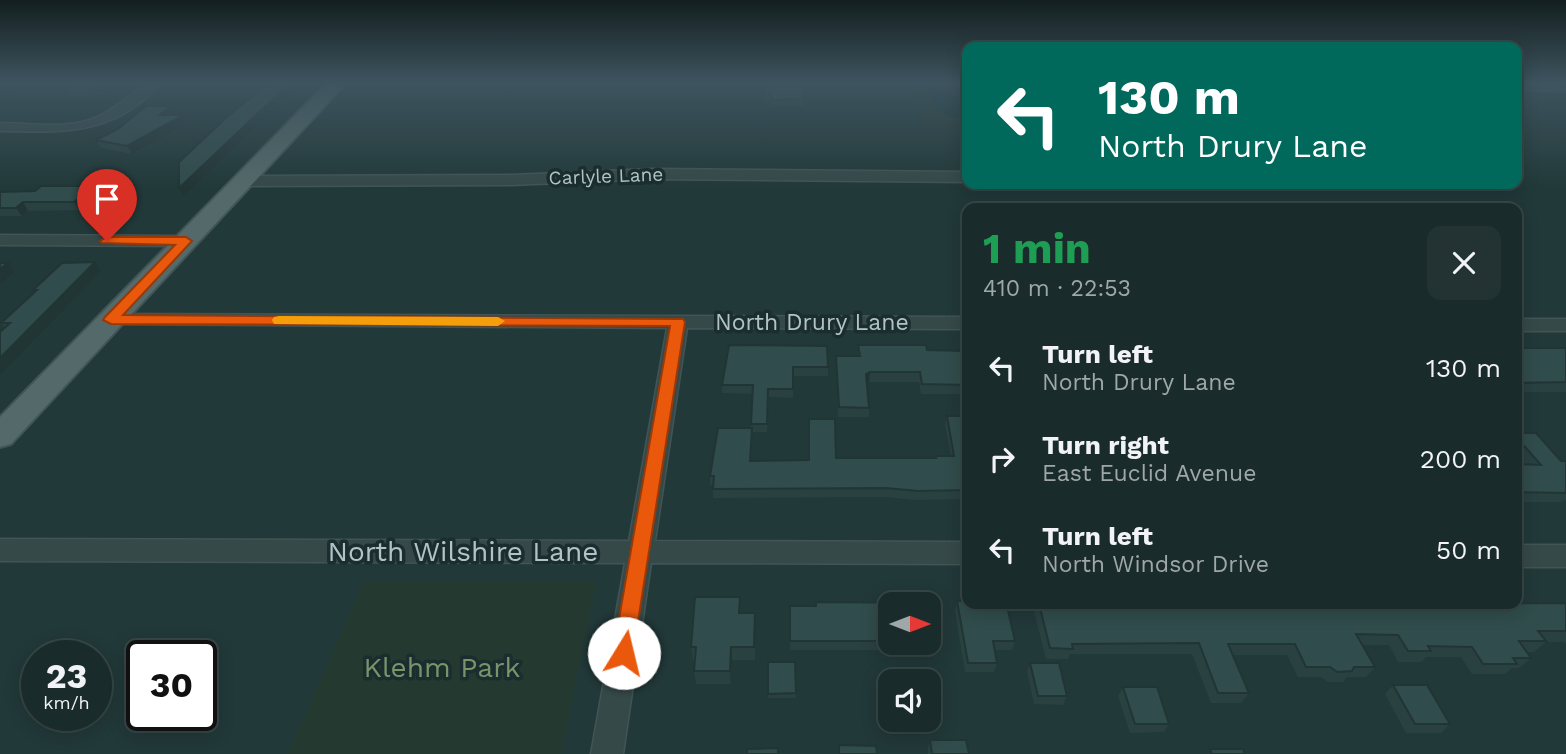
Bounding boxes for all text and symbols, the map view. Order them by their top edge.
text: 130 m [1098,68,1240,126]
icon: left [983,70,1074,161]
text: North Drury Lane [1098,127,1368,165]
street label: Carlyle Lane [548,163,664,189]
pin [77,169,137,241]
icon: arrive [88,180,126,218]
text: 1 min [983,224,1091,273]
button: close [1427,226,1501,300]
text: 410 m · 22:53 [983,275,1131,302]
street label: North Drury Lane [715,309,909,336]
text: Turn left [1042,339,1153,369]
icon: left [983,349,1021,387]
text: 130 m [1426,353,1501,383]
text: North Drury Lane [1042,369,1236,396]
text: Turn right [1042,430,1169,460]
icon: right [983,440,1021,478]
text: 200 m [1420,444,1501,474]
text: East Euclid Avenue [1042,460,1257,487]
text: Turn left [1042,521,1153,551]
icon: left [983,531,1021,569]
street label: North Wilshire Lane [328,535,598,568]
text: 50 m [1436,535,1501,565]
text: North Windsor Drive [1042,551,1269,578]
north arrow [878,592,942,654]
map controls [878,592,941,732]
position arrow [587,616,661,690]
speed limit sign: 30 [126,640,217,731]
park label: Klehm Park [364,651,521,684]
text: 23 [46,655,87,697]
button: sound [878,669,941,732]
text: km/h [43,692,90,713]

